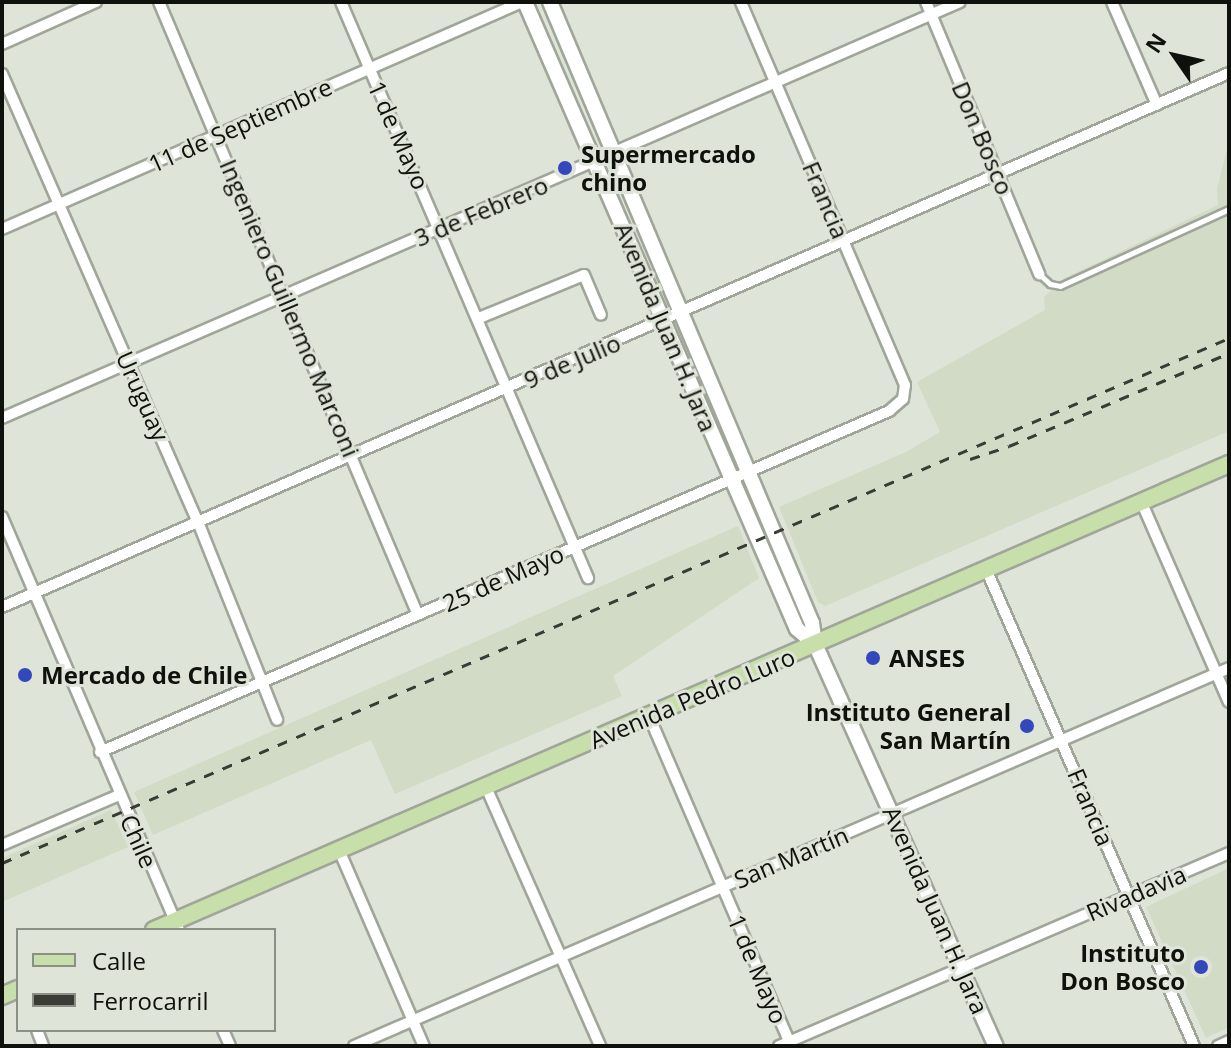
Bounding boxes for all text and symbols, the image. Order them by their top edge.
north arrow [1135,16,1215,96]
text: N [1138,27,1173,58]
street label: 11 de Septiembre [144,72,336,178]
street label: 1 de Mayo [362,76,436,194]
street label: Don Bosco [946,77,1020,199]
place label: Supermercado chino [581,140,756,196]
street label: Ingeniero Guillermo Marconi [214,155,366,461]
street label: Francia [797,157,855,243]
marker: Supermercado chino [556,159,574,177]
street label: 3 de Febrero [410,170,552,252]
street label: Avenida Juan H. Jara [609,218,723,436]
street label: 9 de Julio [519,328,625,394]
street label: Uruguay [110,347,176,445]
street label: 25 de Mayo [438,539,568,617]
street label: Avenida Pedro Luro [585,642,799,754]
place label: ANSES [889,644,965,672]
marker: ANSES [864,649,882,667]
place label: Mercado de Chile [41,661,247,689]
marker: Mercado de Chile [16,666,34,684]
place label: Instituto General San Martín [806,698,1011,754]
marker: Instituto General San Martín [1018,717,1036,735]
street label: Francia [1062,764,1120,850]
street label: Avenida Juan H. Jara [877,802,995,1018]
street label: Chile [115,810,163,872]
street label: San Martín [729,820,853,894]
street label: Rivadavia [1082,859,1190,927]
street label: 1 de Mayo [722,910,794,1028]
legend [16,928,276,1032]
place label: Instituto Don Bosco [1060,939,1185,995]
text: Calle [92,944,146,977]
marker: Instituto Don Bosco [1192,958,1210,976]
text: Ferrocarril [92,984,208,1017]

